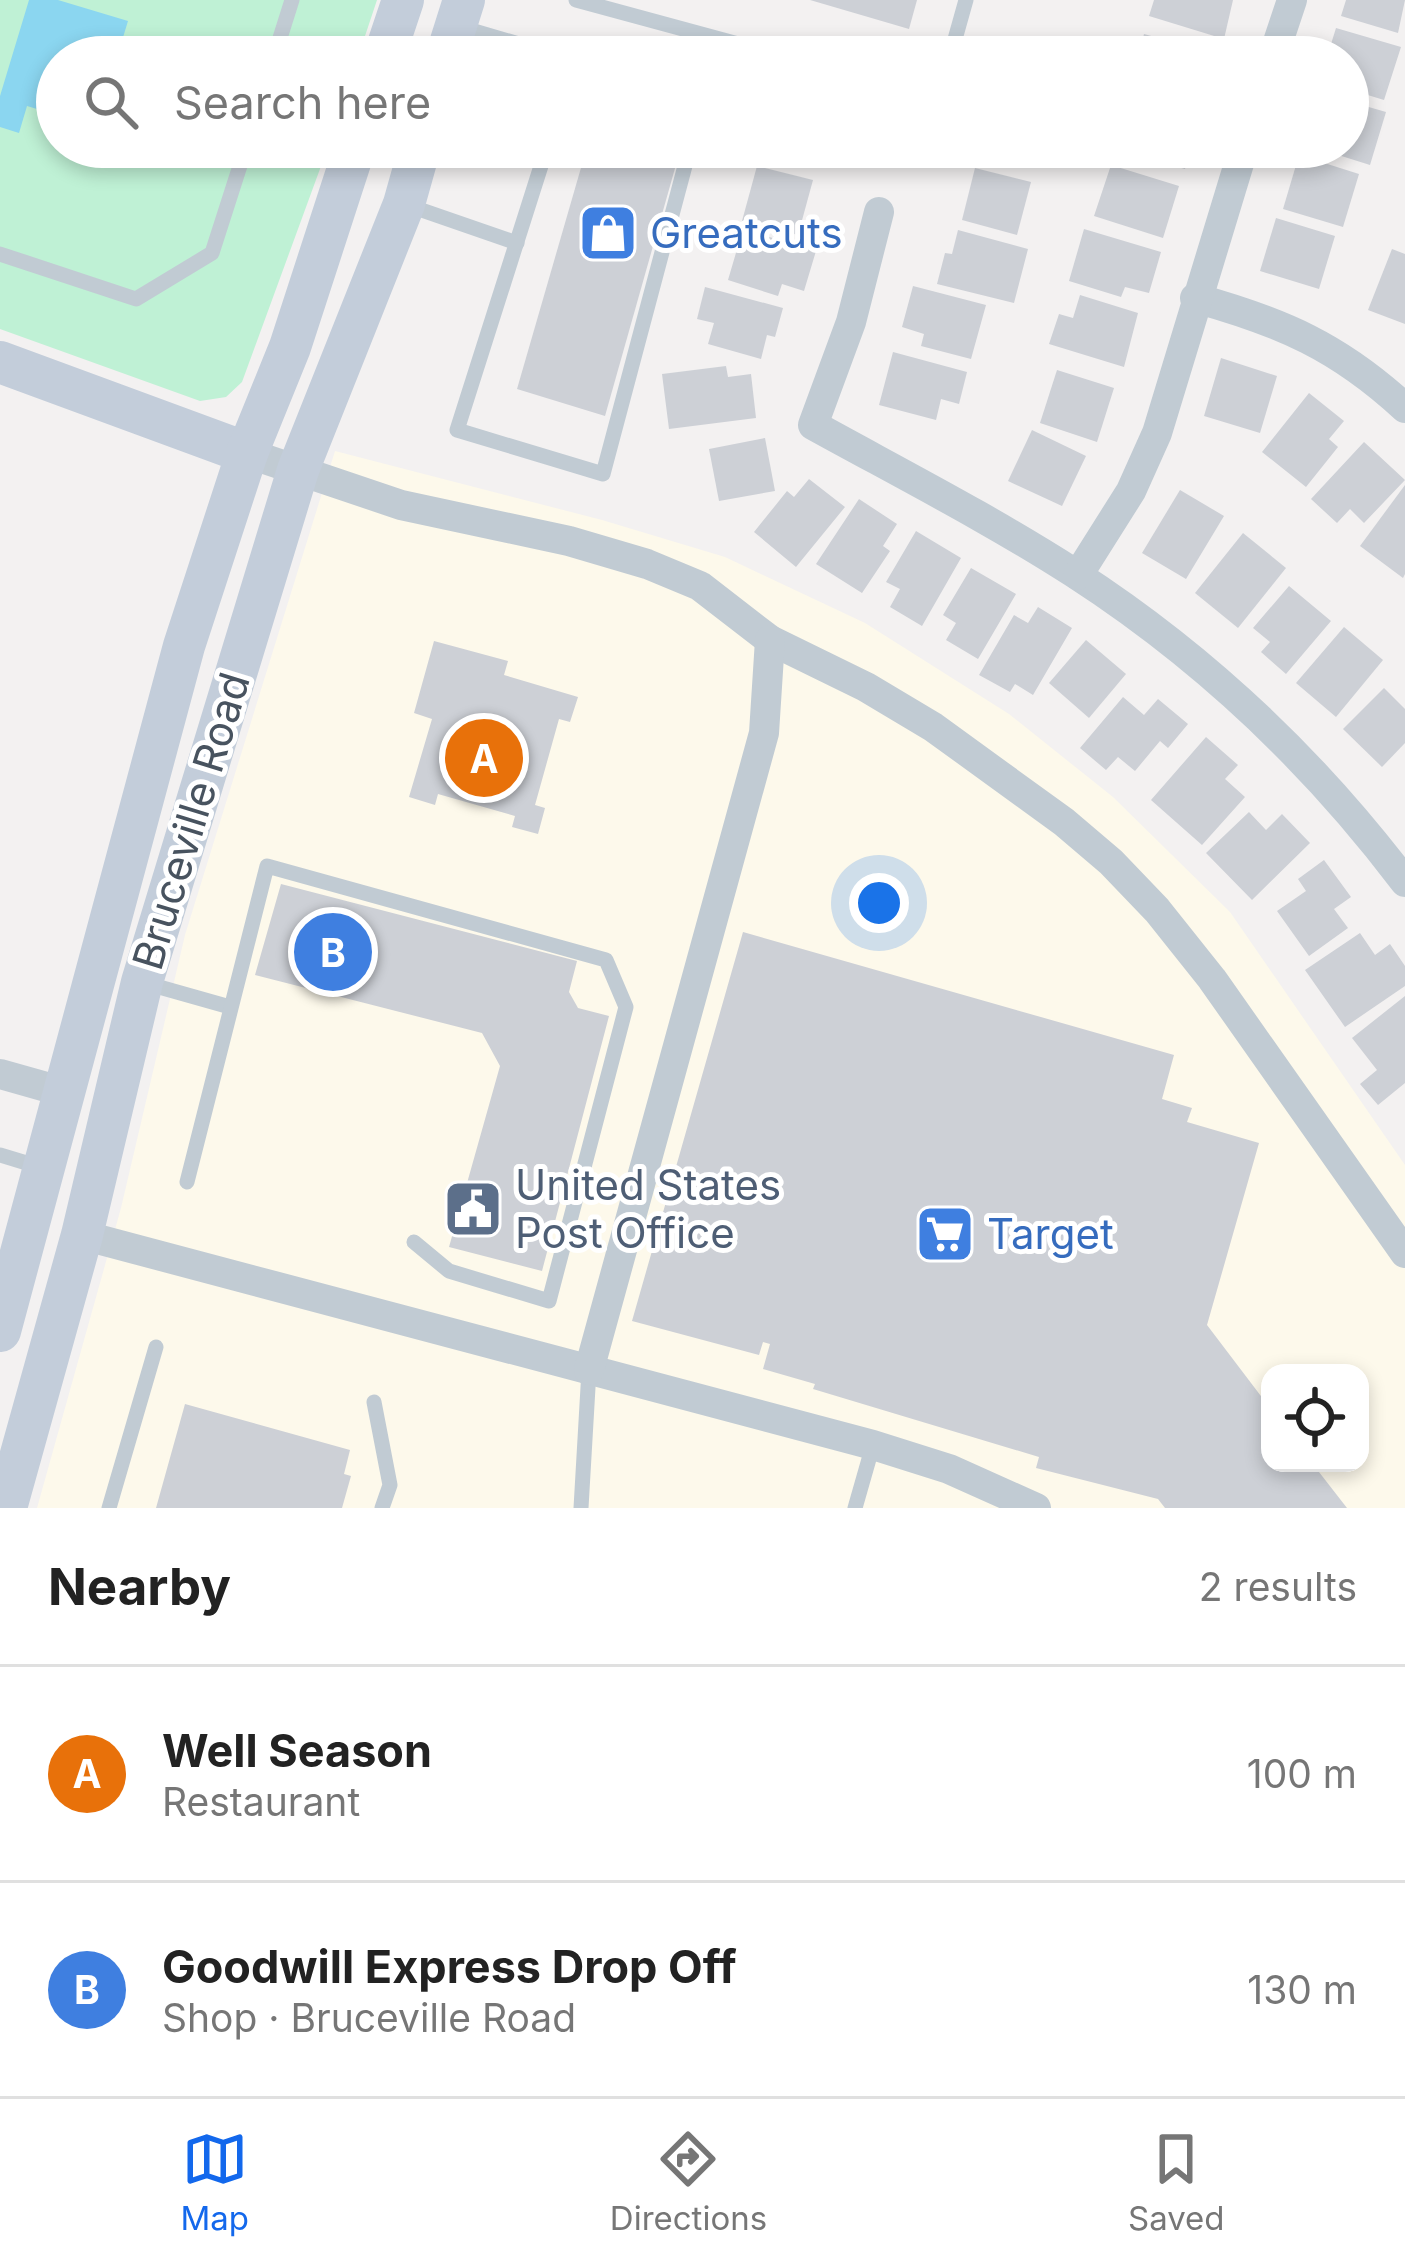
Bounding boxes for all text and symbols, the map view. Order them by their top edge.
search box [36,36,1369,168]
icon: search [78,69,144,135]
text: Search here [174,75,431,130]
shop icon: Greatcuts [577,202,639,264]
place label: Greatcuts [650,207,843,258]
street label: Bruceville Road [121,666,260,975]
pin: A [445,713,523,803]
your location [849,873,909,933]
pin: B [294,907,372,997]
place label: United States Post Office [515,1159,781,1258]
public building icon: United States Post Office [442,1178,504,1240]
supermarket icon: Target [914,1203,976,1265]
place label: Target [987,1208,1114,1259]
map controls [1261,1364,1369,1472]
button: locate [1261,1364,1369,1472]
text: Nearby [48,1556,231,1617]
text: 2 results [1199,1563,1357,1610]
text: Well Season [162,1723,432,1778]
text: A [72,1750,102,1797]
text: 100 m [1247,1750,1357,1797]
text: Restaurant [162,1778,360,1825]
text: Goodwill Express Drop Off [162,1939,737,1994]
text: B [74,1966,100,2013]
text: 130 m [1247,1966,1357,2013]
text: Shop · Bruceville Road [162,1994,576,2041]
tab: Map [180,2126,249,2238]
tab: Directions [610,2126,767,2238]
tab: Saved [1128,2126,1225,2238]

